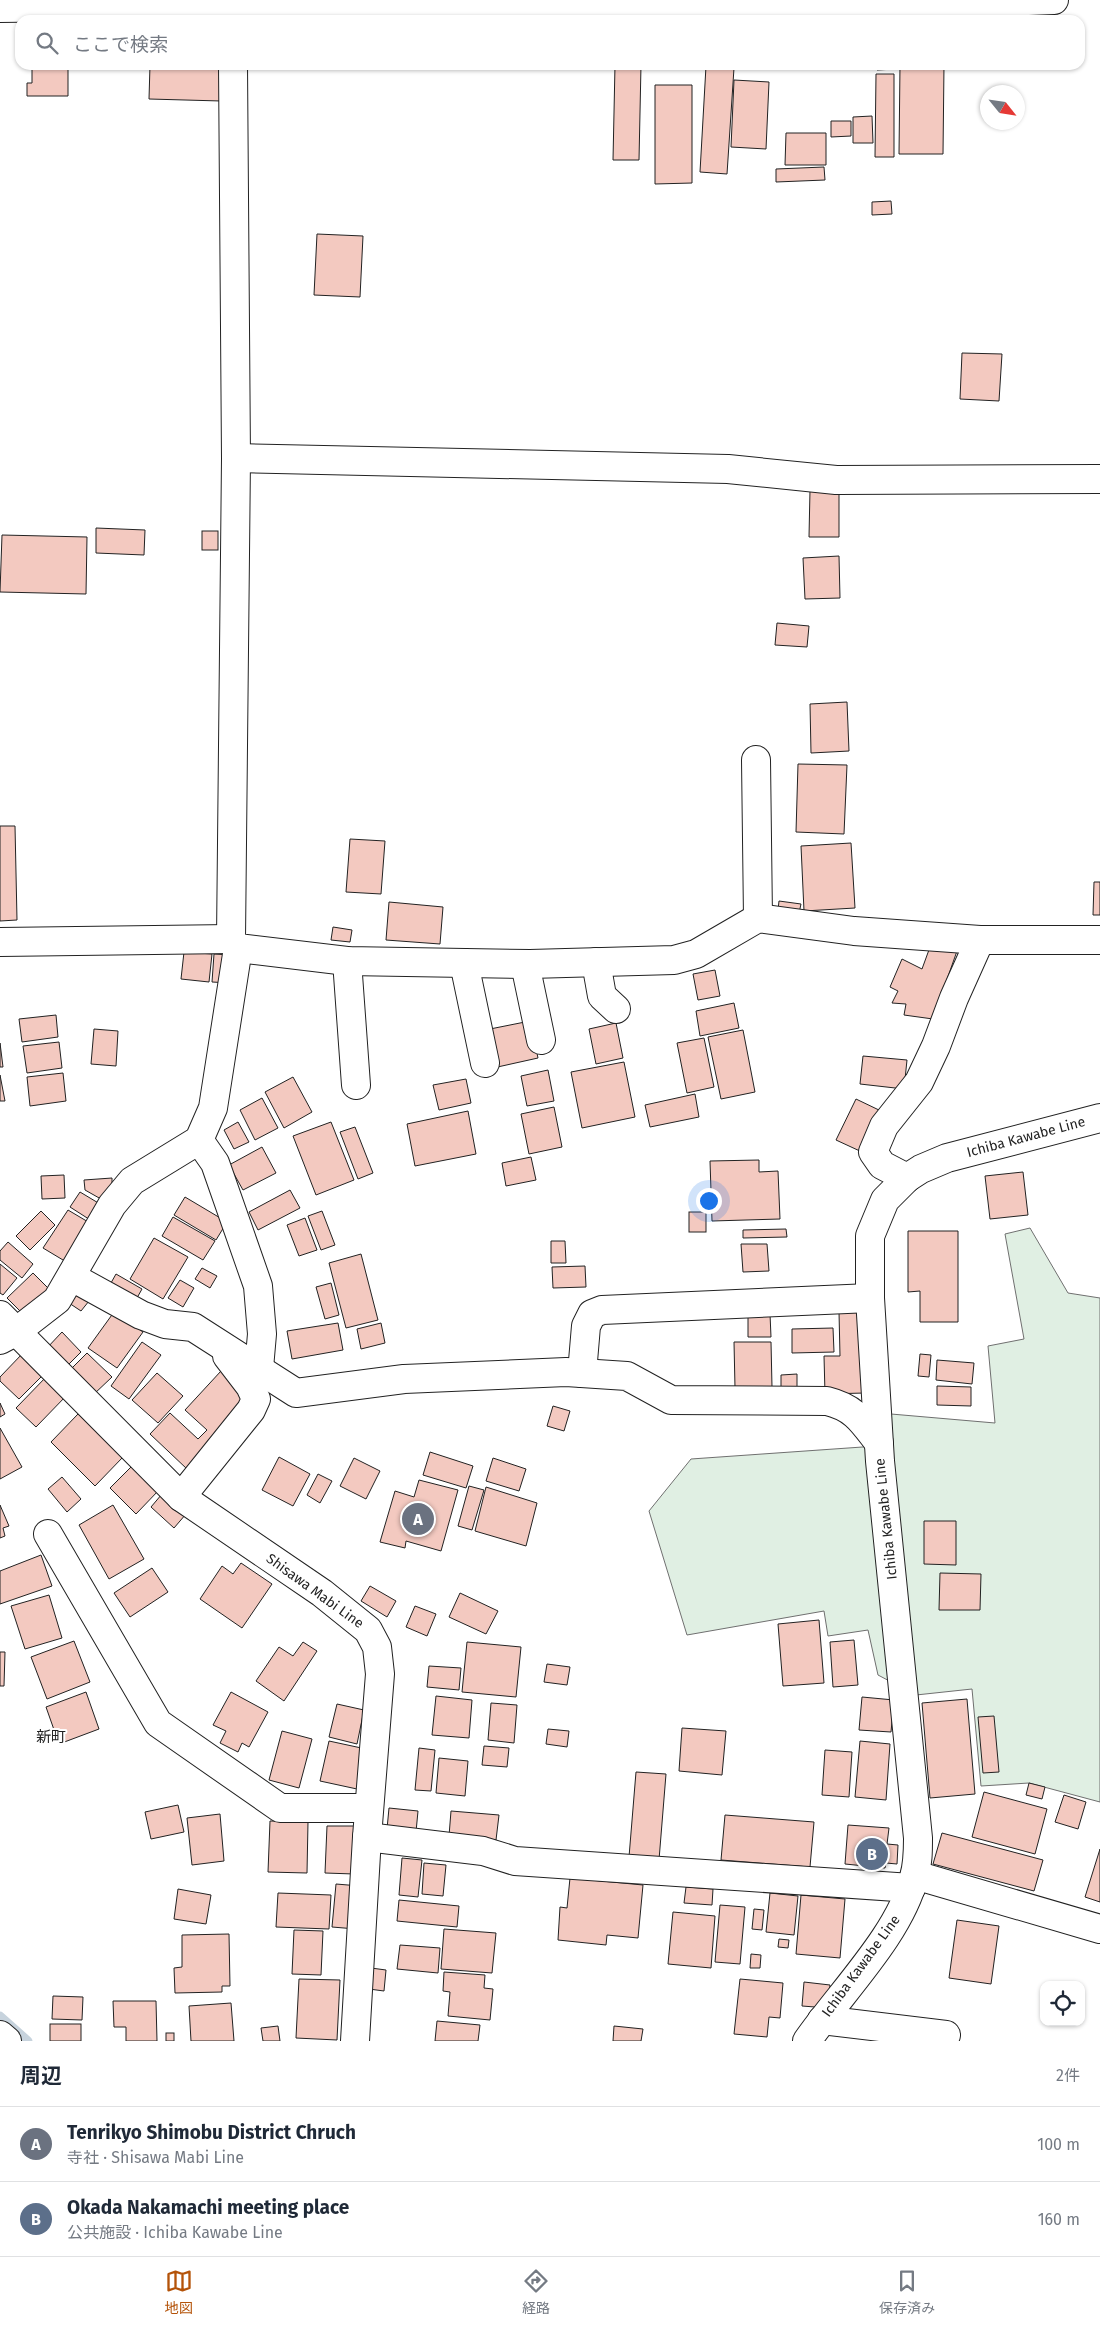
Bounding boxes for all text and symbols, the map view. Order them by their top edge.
search box [15,15,1085,70]
icon: search [33,29,61,57]
text: ここで検索 [73,33,168,56]
north arrow [980,85,1025,130]
street label: Ichiba Kawabe Line [965,1113,1087,1161]
your location [696,1188,722,1214]
street label: Ichiba Kawabe Line [871,1457,901,1581]
pin: A [402,1500,434,1538]
street label: Shisawa Mabi Line [263,1550,367,1632]
district label: 新町 [36,1728,66,1746]
pin: B [856,1835,888,1873]
street label: Ichiba Kawabe Line [818,1912,904,2020]
map controls [1040,1981,1085,2026]
button: locate [1040,1981,1085,2026]
text: 周辺 [20,2063,62,2089]
text: 2件 [1056,2066,1080,2085]
text: Tenrikyo Shimobu District Chruch [67,2121,356,2144]
text: A [31,2135,41,2154]
text: 100 m [1037,2135,1080,2154]
text: 寺社 · Shisawa Mabi Line [67,2148,244,2167]
text: Okada Nakamachi meeting place [67,2196,349,2219]
text: B [31,2210,41,2229]
text: 160 m [1038,2210,1080,2229]
text: 公共施設 · Ichiba Kawabe Line [67,2223,283,2242]
tab: 地図 [165,2267,193,2317]
tab: 経路 [522,2267,550,2317]
tab: 保存済み [879,2267,935,2317]

